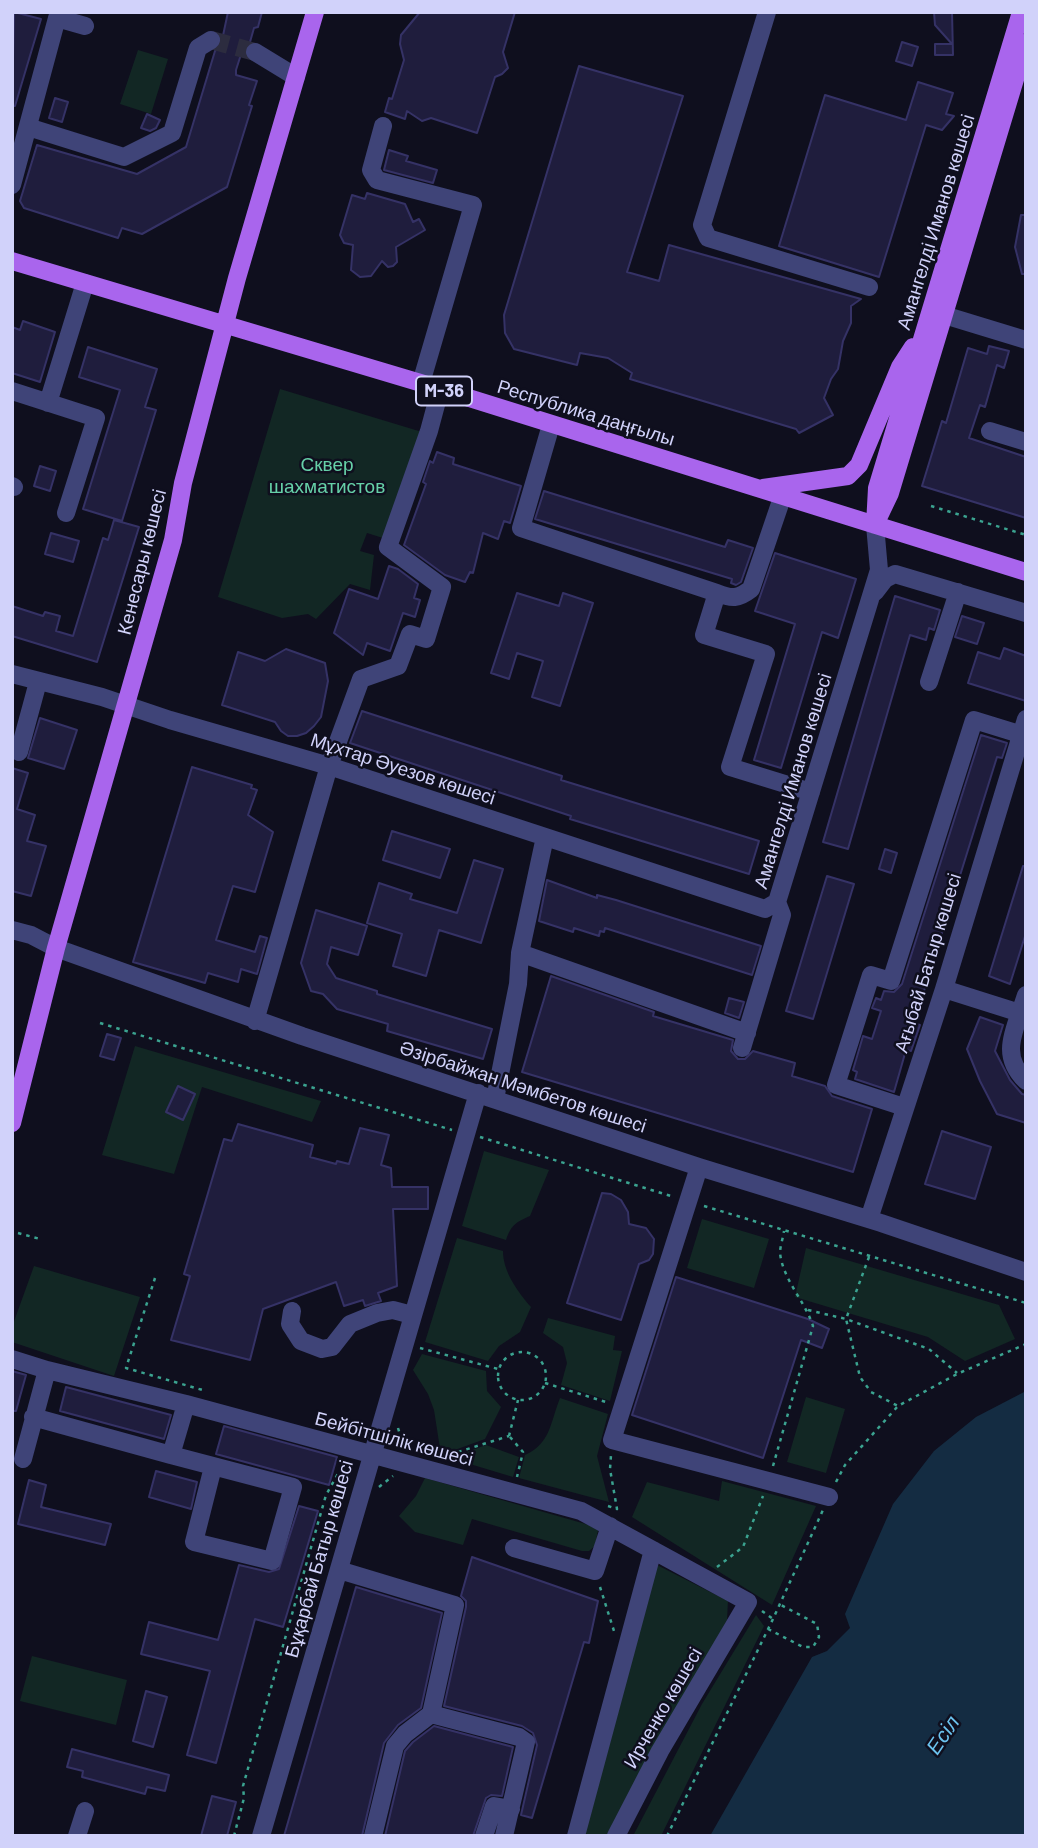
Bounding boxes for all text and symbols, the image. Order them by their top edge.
street label: Амангелді Иманов көшесі [892,112,980,332]
street label: Республика даңғылы [495,375,677,451]
road number: M-36 [416,376,472,405]
park label: Сквер шахматистов [269,454,385,498]
street label: Кенесары көшесі [113,487,171,637]
street label: Амангелді Иманов көшесі [749,671,837,891]
street label: Мұхтар Әуезов көшесі [308,728,498,810]
street label: Ағыбай Батыр көшесі [890,871,966,1055]
street label: Әзірбайжан Мәмбетов көшесі [397,1036,649,1138]
street label: Бейбітшілік көшесі [312,1407,476,1471]
street label: Бұқарбай Батыр көшесі [280,1458,358,1660]
street label: Ирченко көшесі [619,1643,707,1773]
water label: Есіл [921,1711,965,1759]

